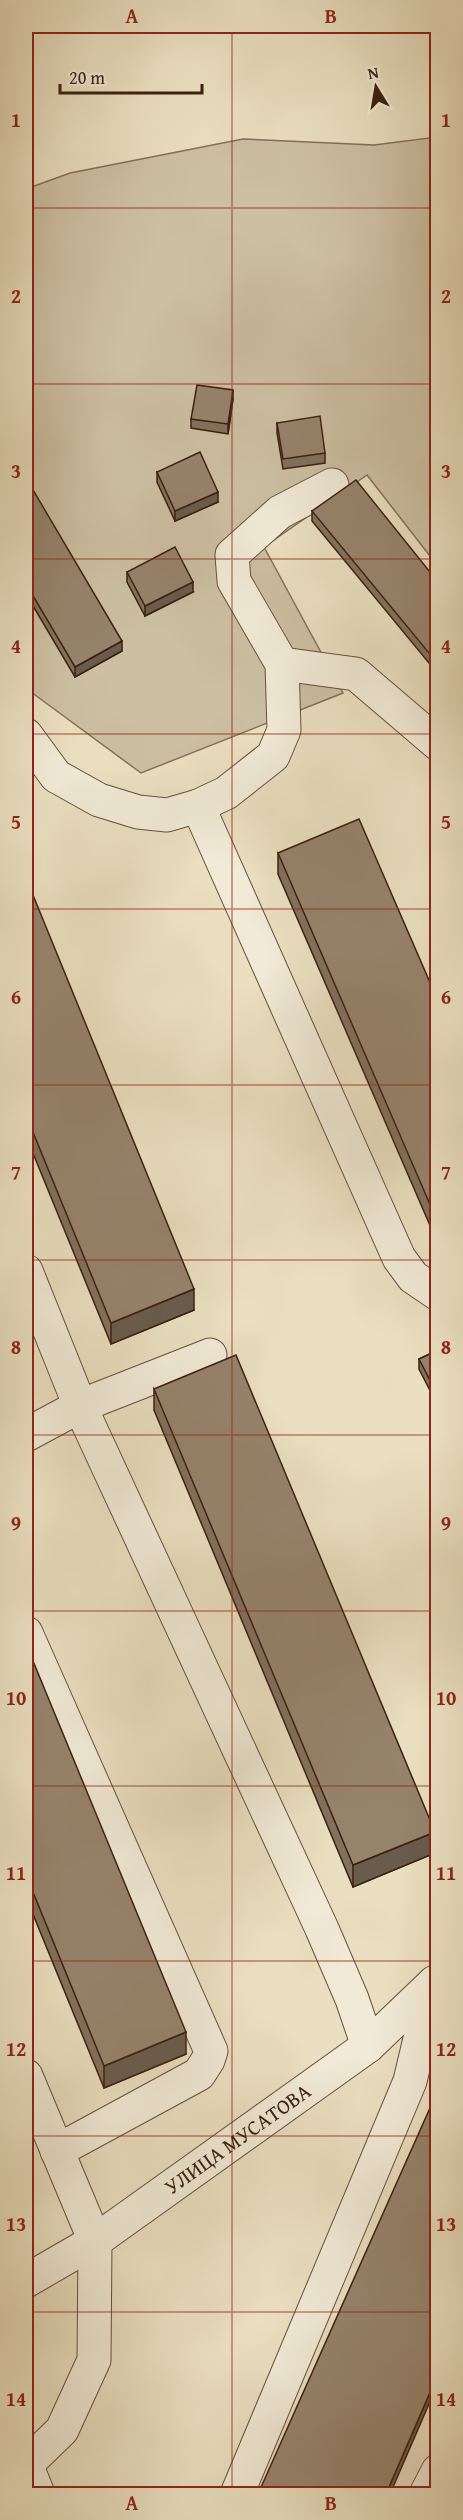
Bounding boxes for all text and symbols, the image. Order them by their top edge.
text: A [126,1,139,30]
text: B [325,1,337,30]
scale bar [60,57,202,95]
north arrow [346,57,406,117]
text: N [366,59,381,85]
text: 20 m [69,64,105,91]
text: 1 [11,105,21,134]
text: 1 [441,105,451,134]
text: 2 [11,281,21,310]
text: 2 [441,281,451,310]
text: 3 [11,456,21,485]
text: 3 [441,456,451,485]
text: 4 [11,631,21,660]
text: 4 [441,631,451,660]
text: 5 [11,807,21,836]
text: 5 [441,807,451,836]
text: 6 [11,982,21,1011]
text: 6 [441,982,451,1011]
text: 7 [11,1157,21,1186]
text: 7 [441,1157,451,1186]
text: 8 [11,1332,21,1361]
text: 8 [441,1332,451,1361]
text: 9 [11,1508,21,1537]
text: 9 [441,1508,451,1537]
text: 10 [6,1683,26,1712]
text: 10 [436,1683,456,1712]
text: 11 [6,1858,26,1887]
text: 11 [436,1858,456,1887]
text: 12 [6,2034,26,2063]
text: 12 [436,2034,456,2063]
street label: УЛИЦА МУСАТОВА [158,2075,317,2202]
text: 13 [6,2209,26,2238]
text: 13 [436,2209,456,2238]
text: 14 [6,2384,26,2413]
text: 14 [436,2384,456,2413]
text: A [126,2488,139,2517]
text: B [325,2488,337,2517]

